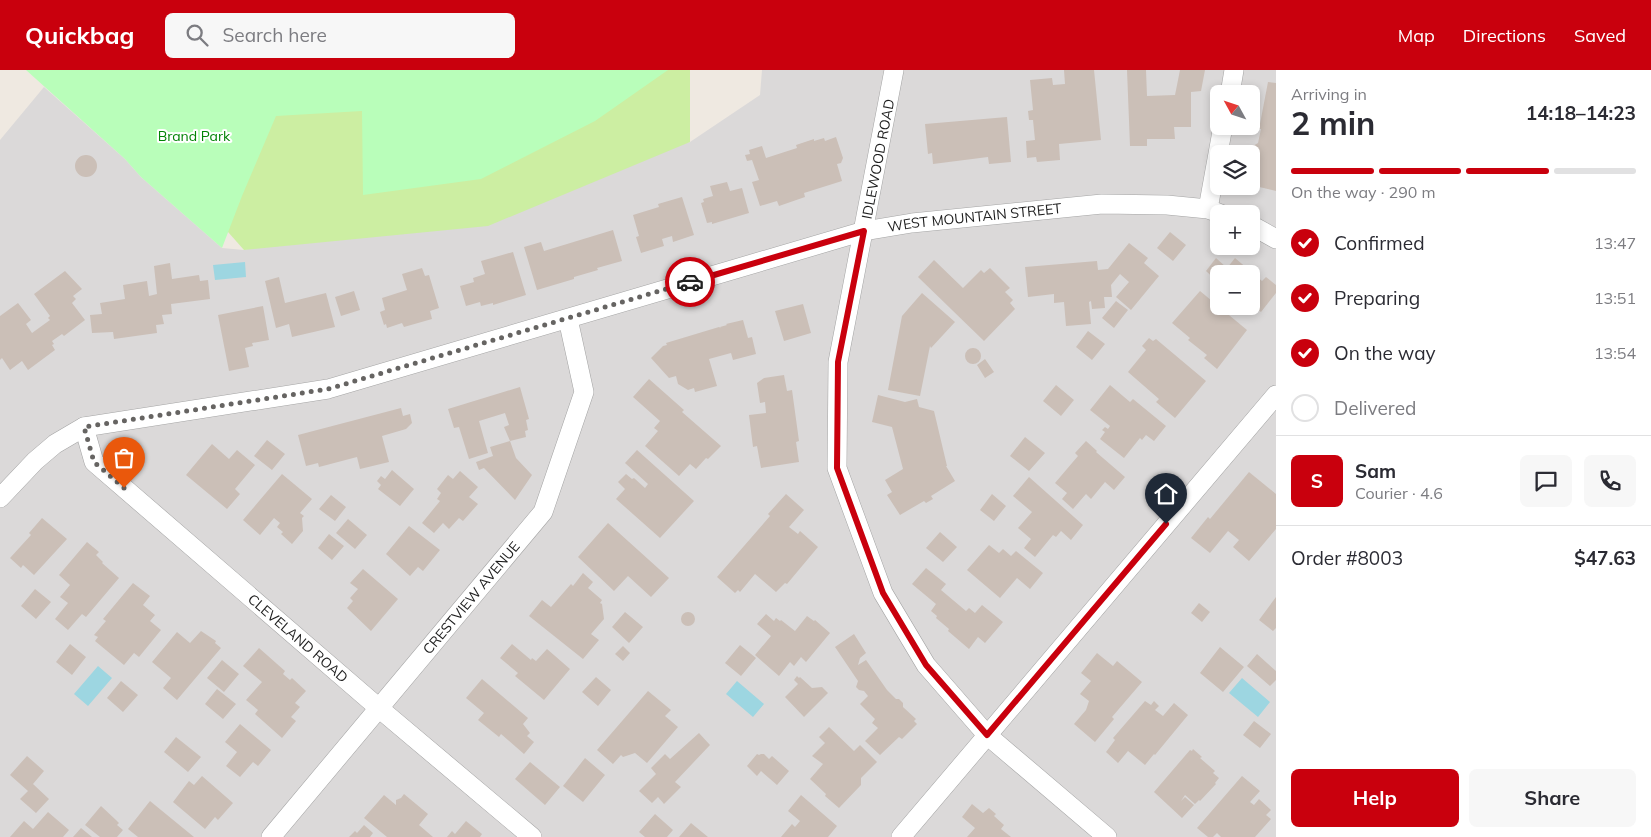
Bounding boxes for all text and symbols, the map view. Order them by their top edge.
search box [165,13,515,58]
text: Quickbag [25,20,135,50]
icon: search [183,21,211,49]
text: Search here [223,23,327,47]
text: Map [1398,24,1435,47]
text: Directions [1463,24,1546,47]
text: Saved [1574,24,1626,47]
text: Arriving in [1291,84,1367,104]
north arrow [1210,85,1260,135]
map controls [1210,85,1260,315]
street label: IDLEWOOD ROAD [858,97,898,221]
text: 14:18–14:23 [1526,101,1636,125]
text: 2 min [1291,103,1375,143]
park label: Brand Park [158,127,231,145]
button: layers [1210,145,1260,195]
text: On the way · 290 m [1291,182,1436,202]
street label: WEST MOUNTAIN STREET [886,199,1063,236]
button: + [1210,205,1260,255]
icon: check [1291,229,1319,257]
text: Confirmed [1334,231,1425,255]
text: 13:47 [1594,233,1636,253]
courier [665,257,715,307]
button: − [1210,265,1260,315]
icon: car [676,268,704,296]
icon: check [1291,284,1319,312]
text: Preparing [1334,286,1420,310]
text: 13:51 [1594,288,1636,308]
icon: check [1291,339,1319,367]
text: On the way [1334,341,1436,365]
text: 13:54 [1594,343,1636,363]
text: Delivered [1334,396,1416,420]
pin [103,437,145,488]
icon: bag [110,444,138,472]
button: chat [1520,455,1572,507]
button: phone [1584,455,1636,507]
text: Sam [1355,459,1396,483]
text: S [1311,469,1323,493]
pin [1145,473,1187,524]
icon: home [1152,480,1180,508]
text: Courier · 4.6 [1355,483,1443,503]
street label: CRESTVIEW AVENUE [419,538,524,658]
text: Order #8003 [1291,546,1403,570]
text: $47.63 [1574,546,1636,570]
street label: CLEVELAND ROAD [244,590,352,686]
button: Help [1291,769,1459,827]
button: Share [1469,769,1636,827]

